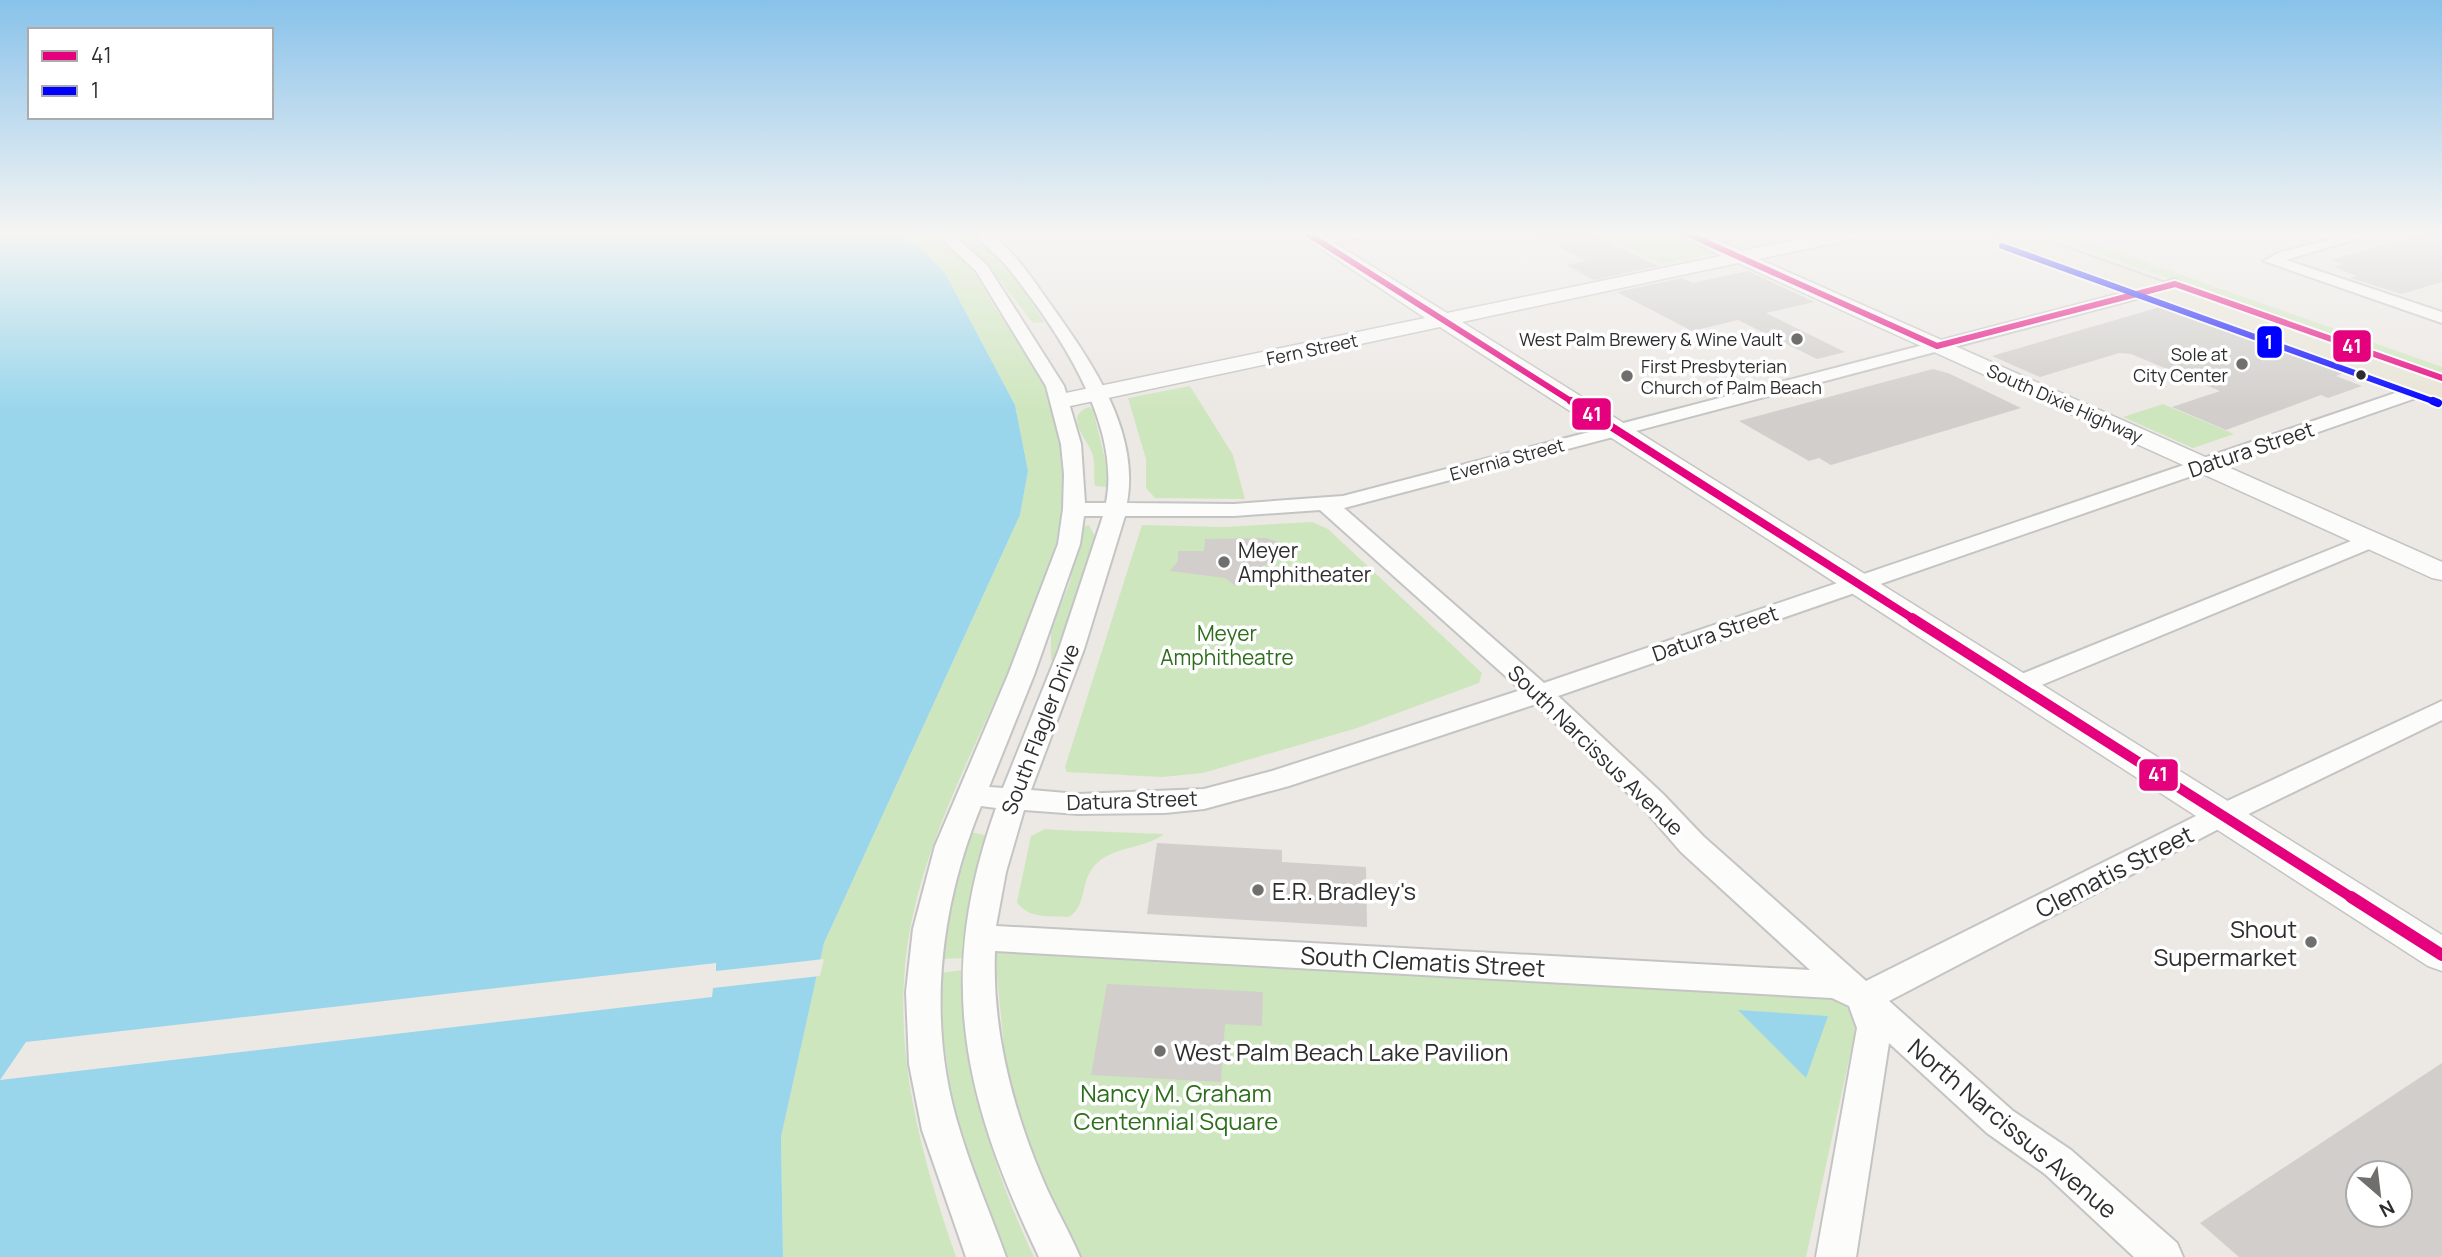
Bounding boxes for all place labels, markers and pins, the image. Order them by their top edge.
place label: West Palm Brewery & Wine Vault [1519,327,1783,351]
marker: West Palm Brewery & Wine Vault [1789,331,1805,347]
place label: Sole at City Center [2133,342,2228,387]
place label: First Presbyterian Church of Palm Beach [1641,354,1822,399]
marker: Sole at City Center [2234,356,2250,372]
marker: First Presbyterian Church of Palm Beach [1619,368,1635,384]
unlabelled marker [2354,368,2368,382]
place label: Meyer Amphitheater [1238,536,1372,588]
marker: Meyer Amphitheater [1216,554,1232,570]
place label: E.R. Bradley's [1272,874,1416,907]
marker: E.R. Bradley's [1250,882,1266,898]
place label: Shout Supermarket [2153,912,2297,973]
marker: Shout Supermarket [2303,934,2319,950]
place label: West Palm Beach Lake Pavilion [1174,1035,1509,1068]
marker: West Palm Beach Lake Pavilion [1152,1043,1168,1059]

